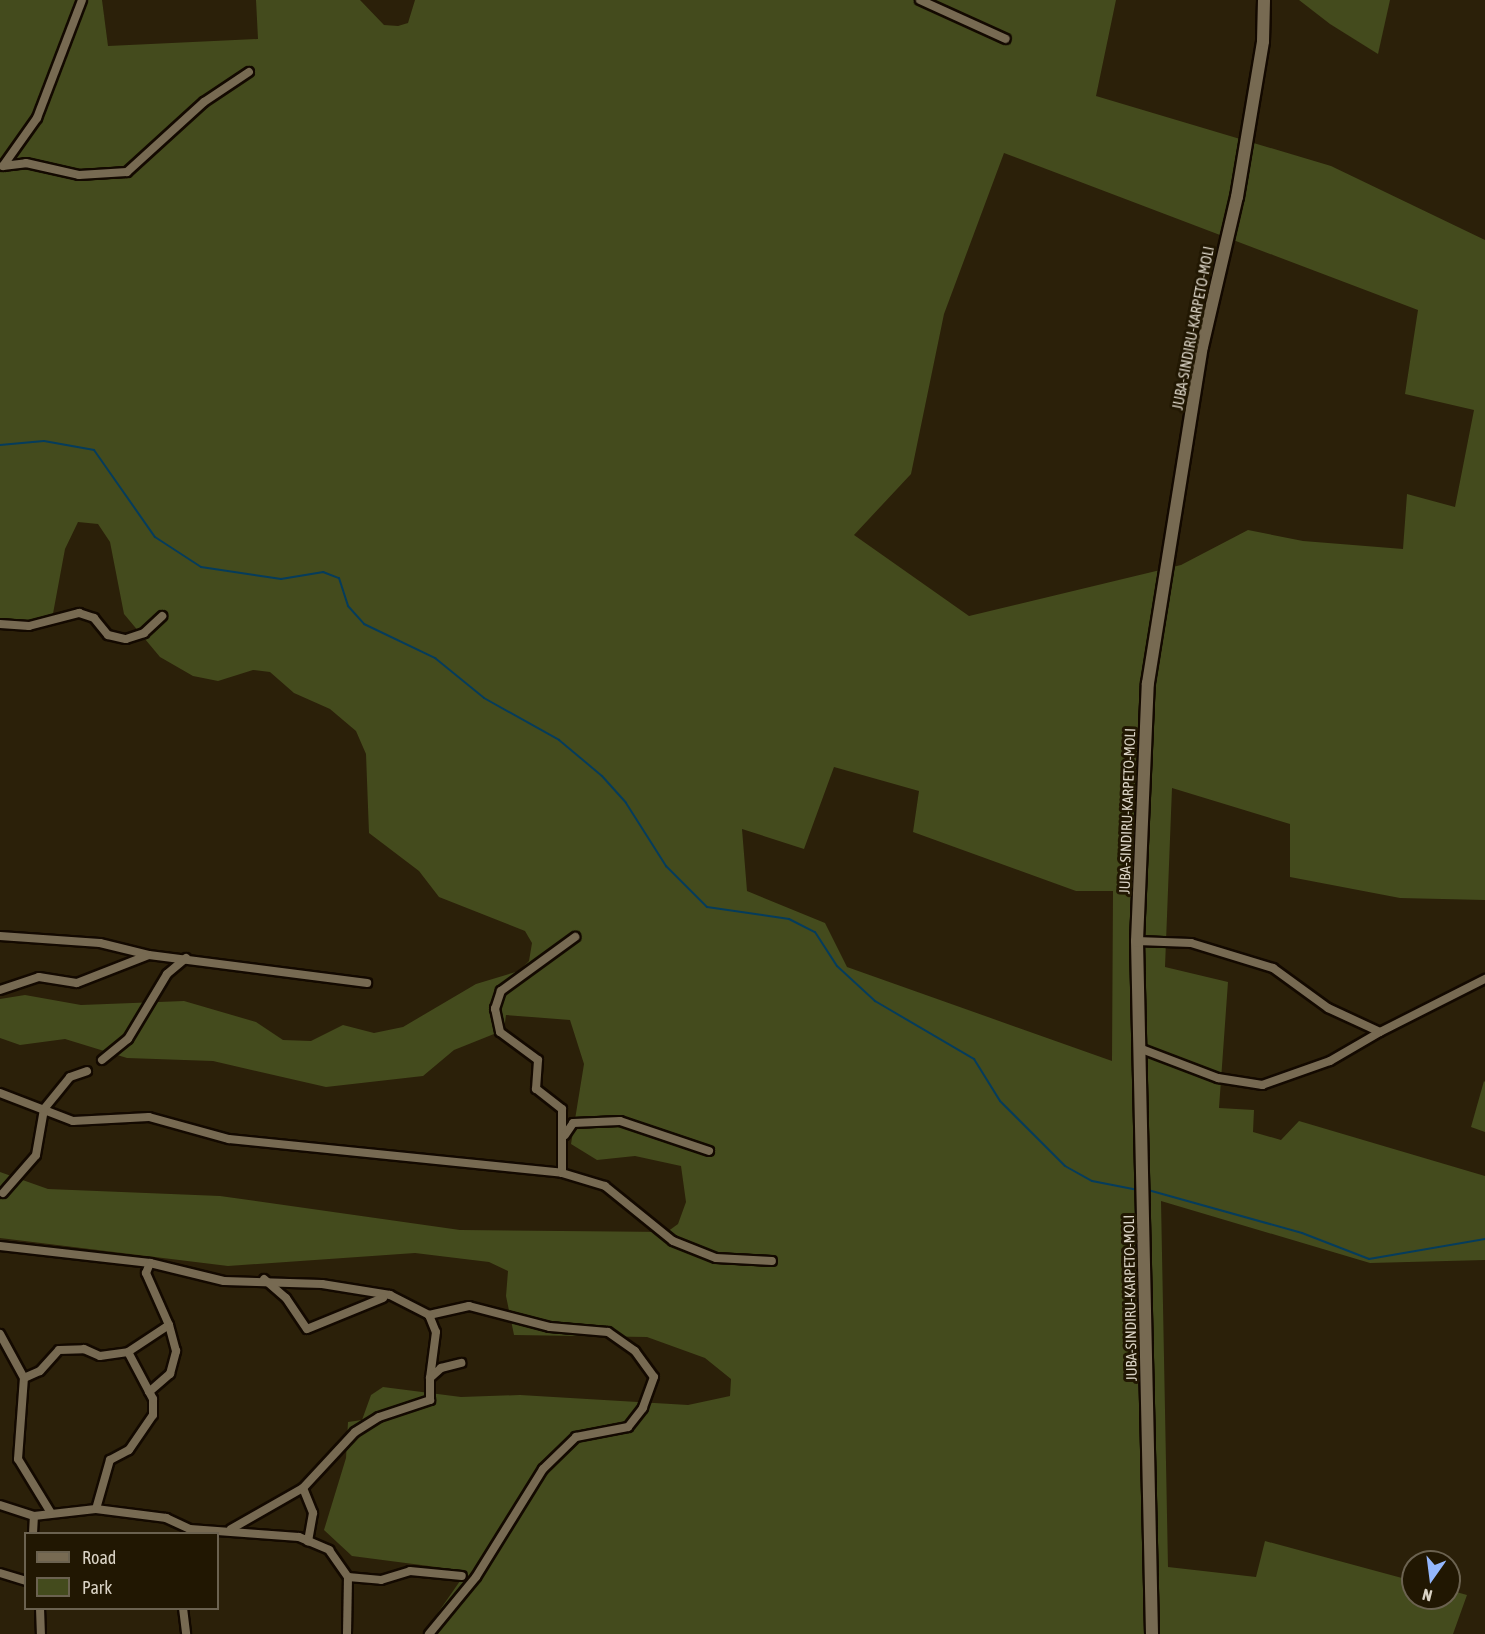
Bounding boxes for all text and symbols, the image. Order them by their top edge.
street label: JUBA-SINDIRU-KARPETO-MOLI [1168,245,1218,411]
street label: JUBA-SINDIRU-KARPETO-MOLI [1115,728,1139,894]
street label: JUBA-SINDIRU-KARPETO-MOLI [1120,1215,1140,1381]
legend [24,1532,219,1610]
text: Road [82,1547,116,1568]
north arrow [1401,1550,1461,1610]
text: Park [82,1577,112,1598]
text: N [1420,1586,1434,1605]

